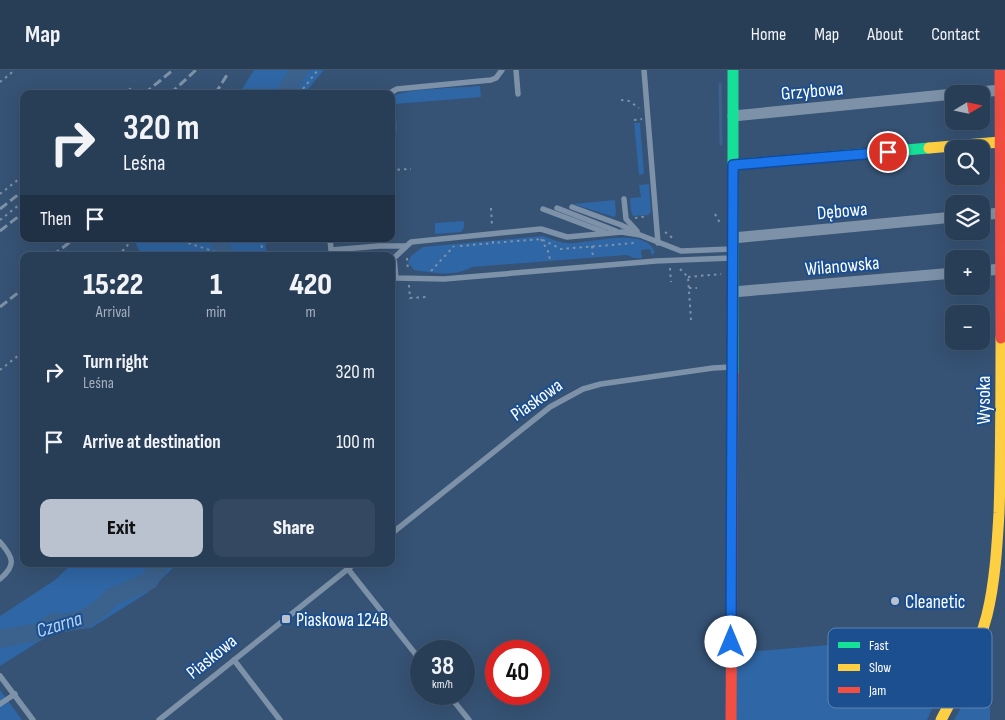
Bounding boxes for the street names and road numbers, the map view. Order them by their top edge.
street label: Grzybowa [780,77,844,106]
street label: Dębowa [816,198,868,225]
street label: Wilanowska [804,252,880,281]
street label: Piaskowa [506,374,567,426]
street label: Wysoka [973,376,996,424]
street label: Piaskowa [182,630,242,684]

